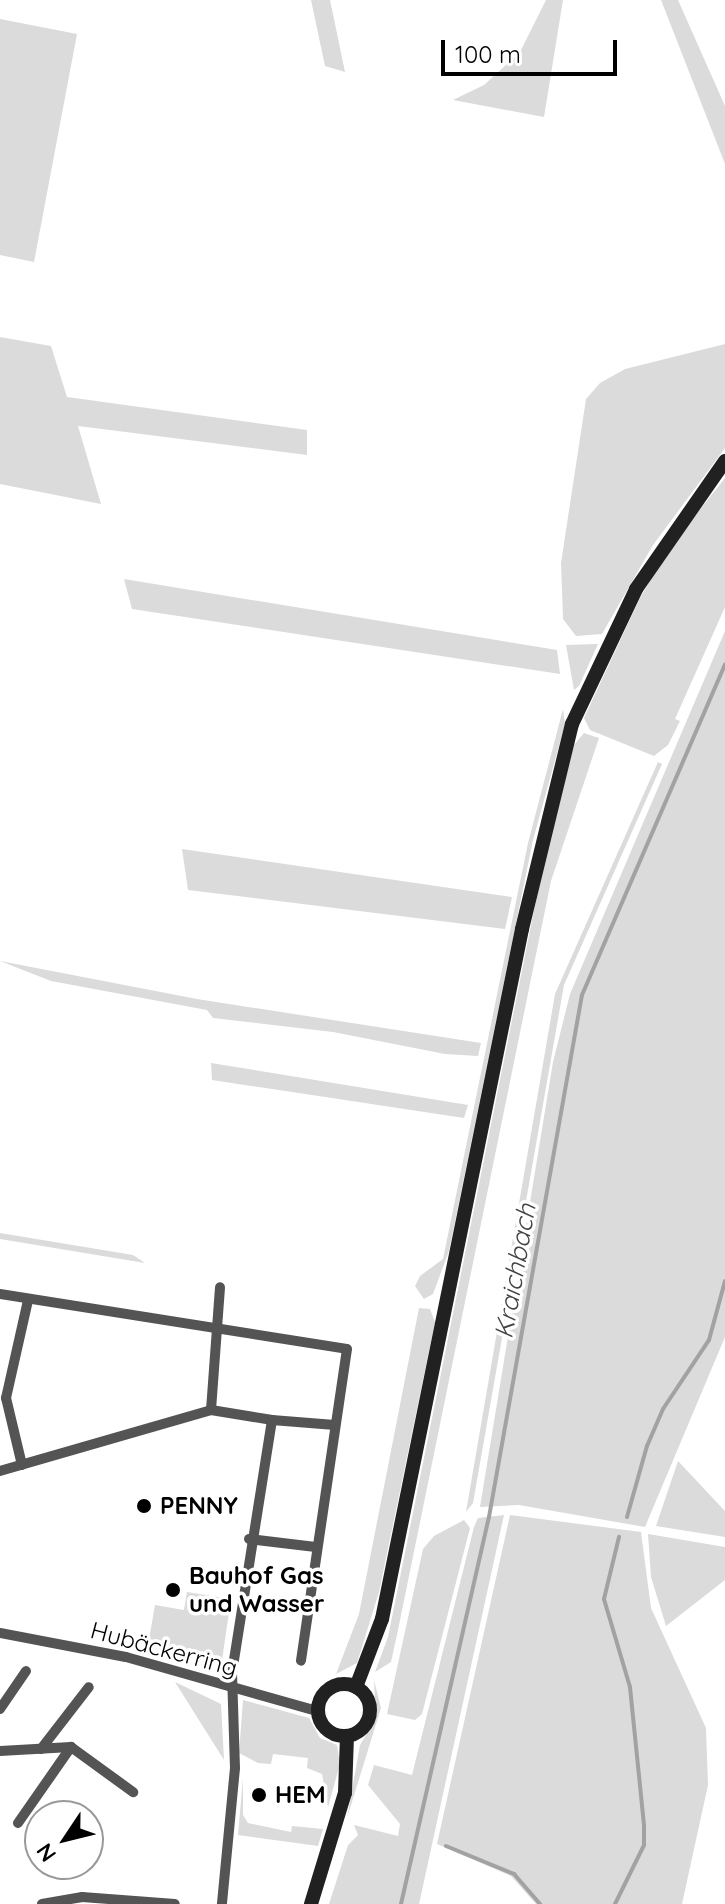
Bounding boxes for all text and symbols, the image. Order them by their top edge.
scale bar [445,24,621,74]
text: 100 m [455,39,521,69]
water label: Kraichbach [488,1201,542,1341]
place label: PENNY [160,1492,238,1520]
marker: PENNY [135,1497,153,1515]
place label: Bauhof Gas und Wasser [189,1562,324,1618]
marker: Bauhof Gas und Wasser [164,1581,182,1599]
street label: Hubäckerring [87,1616,241,1682]
place label: HEM [275,1781,326,1809]
marker: HEM [250,1786,268,1804]
north arrow [24,1800,104,1880]
text: N [30,1838,62,1867]

